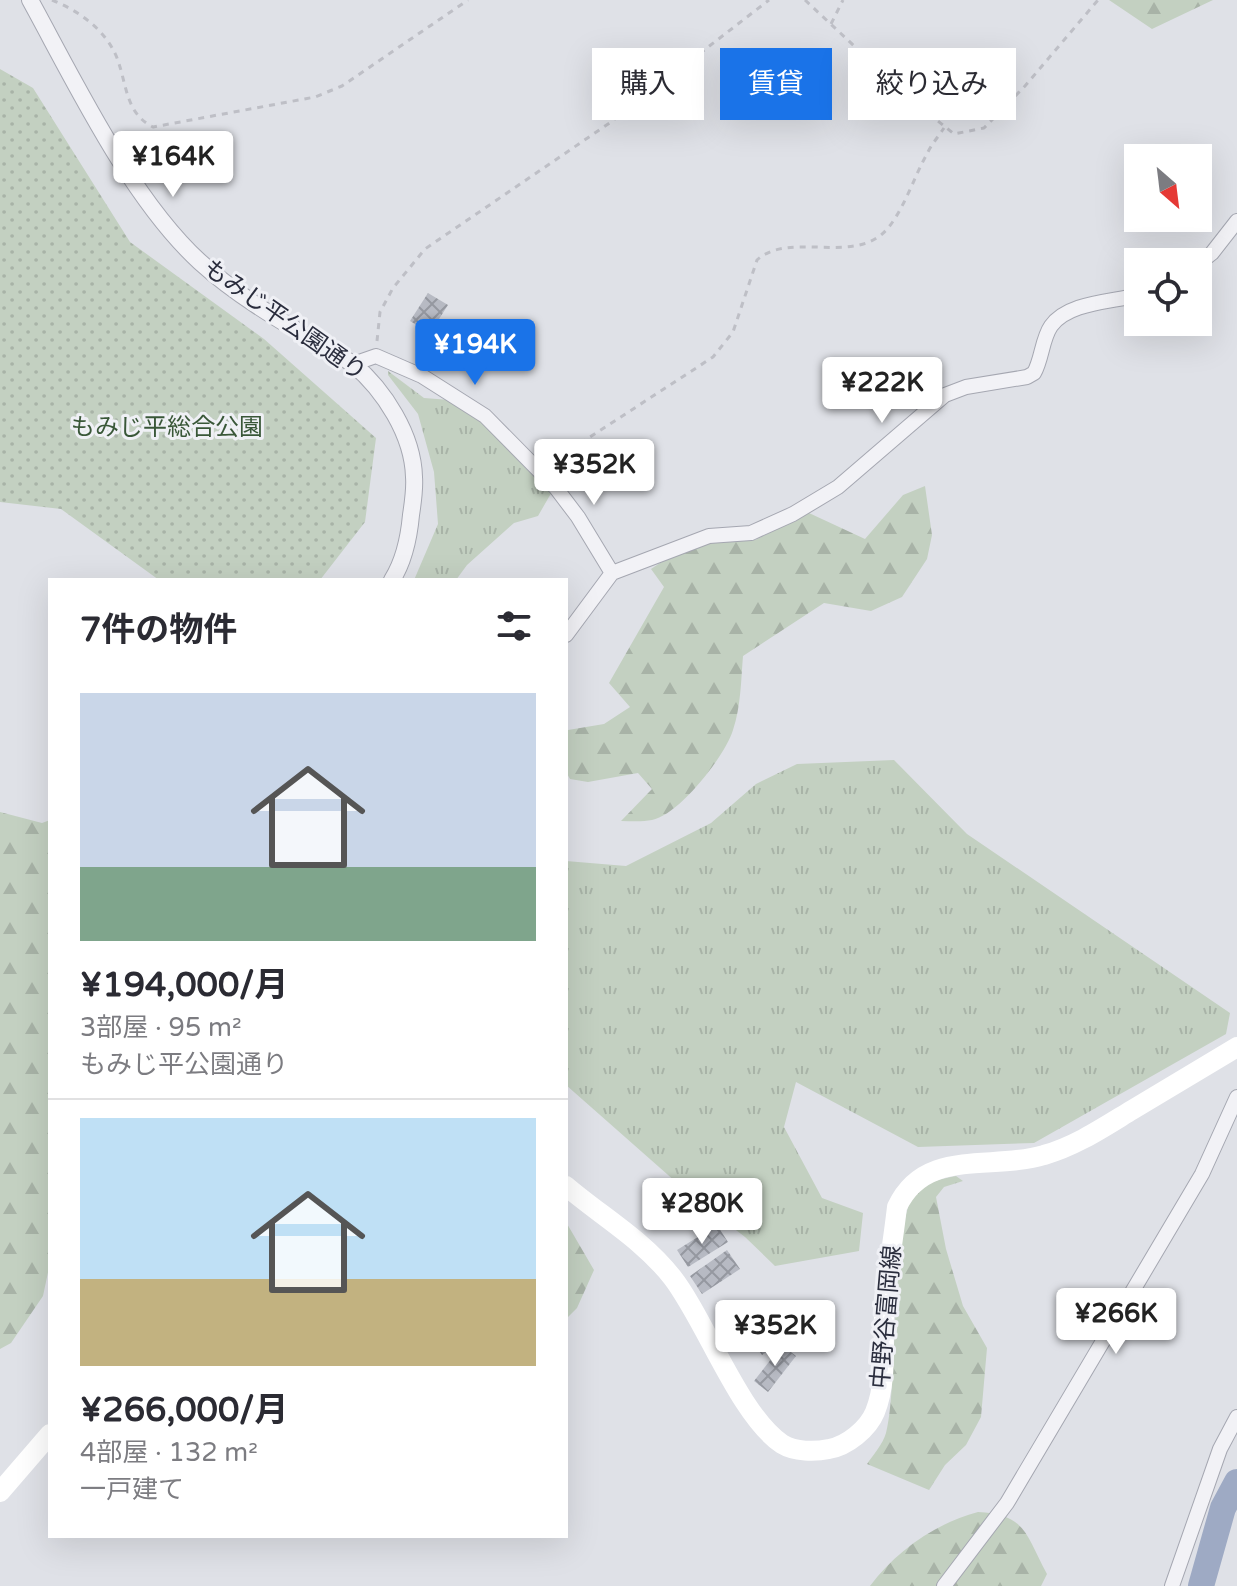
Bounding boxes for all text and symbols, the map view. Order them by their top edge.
chip: 購入 [592,48,704,120]
chip: 賃貸 [720,48,832,120]
chip: 絞り込み [848,48,1016,120]
pin: ¥164K [117,131,229,199]
text: ¥164K [131,141,215,172]
north arrow [1124,144,1212,232]
map controls [1124,144,1212,336]
button: locate [1124,248,1212,336]
street label: もみじ平公園通り [198,253,372,387]
pin: ¥194K [419,319,531,387]
text: ¥194K [433,329,517,360]
pin: ¥222K [826,357,938,425]
text: ¥222K [840,367,924,398]
park label: もみじ平総合公園 [71,413,263,442]
pin: ¥352K [538,439,650,507]
text: ¥352K [552,449,636,480]
icon: filters [492,604,536,648]
text: 7件の物件 [80,610,237,651]
icon: home [236,745,380,889]
text: ¥194,000/月 [80,965,288,1006]
text: 3部屋 · 95 m² [80,1012,242,1043]
text: もみじ平公園通り [80,1049,288,1080]
icon: home [236,1170,380,1314]
pin: ¥280K [646,1178,758,1246]
text: ¥280K [660,1188,744,1219]
street label: 中野谷富岡線 [866,1244,907,1390]
pin: ¥266K [1060,1288,1172,1356]
text: ¥266K [1074,1298,1158,1329]
pin: ¥352K [719,1300,831,1368]
text: ¥352K [733,1310,817,1341]
text: ¥266,000/月 [80,1390,288,1431]
text: 4部屋 · 132 m² [80,1437,258,1468]
text: 一戸建て [80,1474,184,1505]

